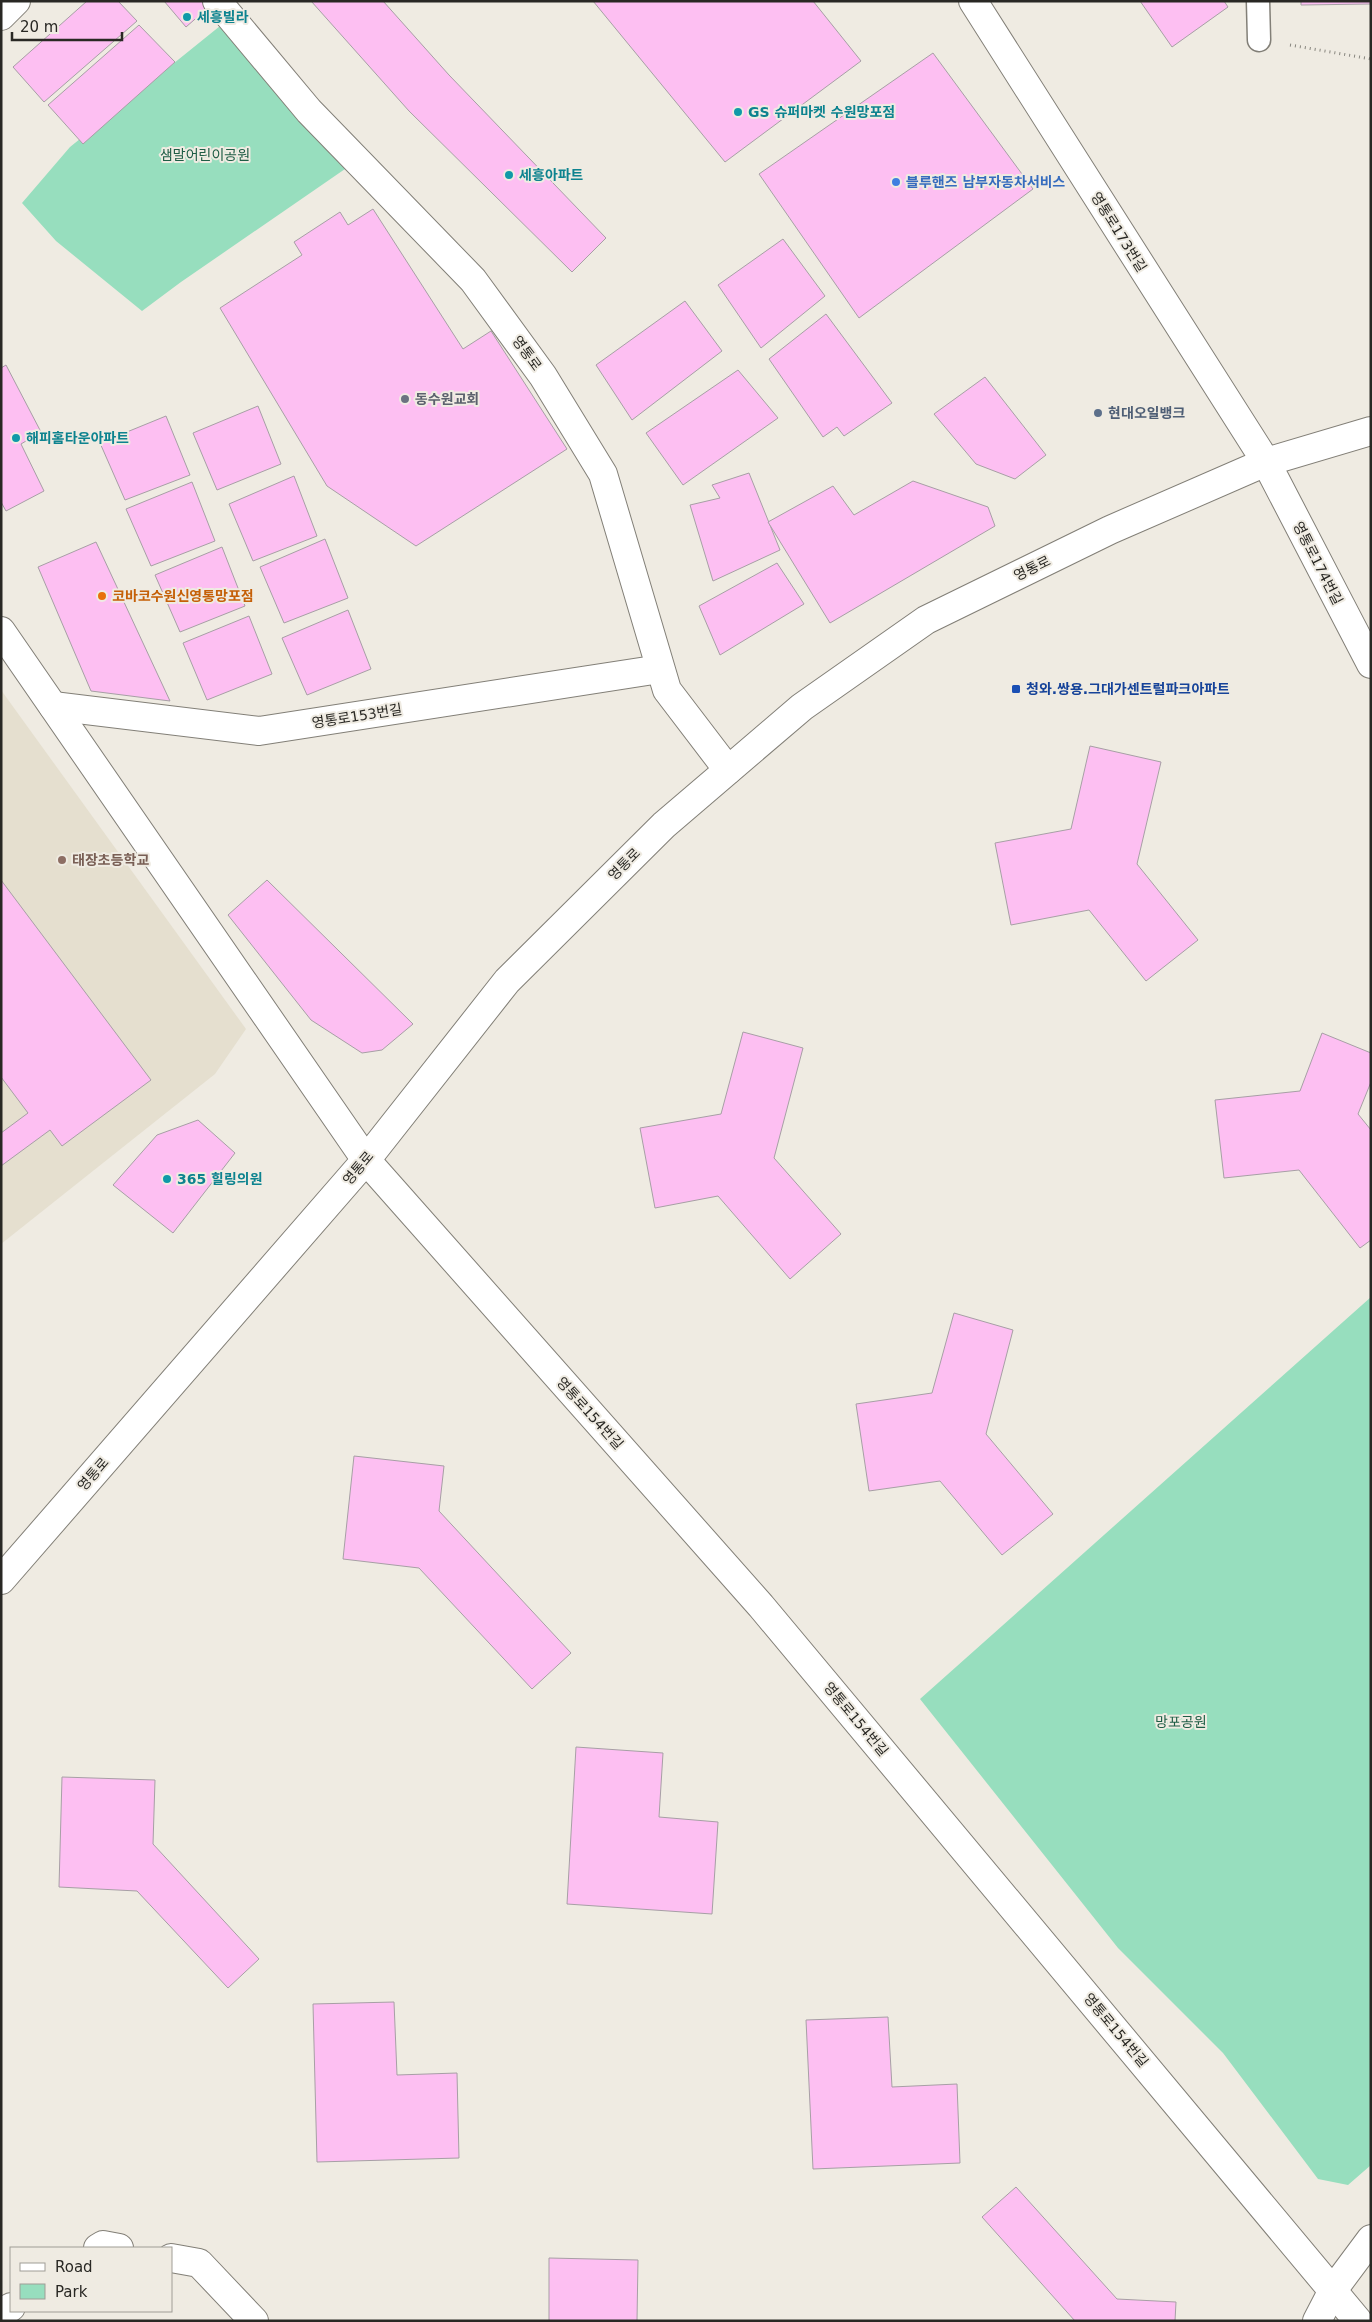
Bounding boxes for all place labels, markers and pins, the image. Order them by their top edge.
place label: 세흥빌라 [197,9,249,25]
marker: 세흥빌라 [181,11,193,23]
place label: GS 슈퍼마켓 수원망포점 [748,104,895,120]
marker: GS 슈퍼마켓 수원망포점 [732,106,744,118]
place label: 세흥아파트 [519,167,584,183]
marker: 세흥아파트 [503,169,515,181]
place label: 블루핸즈 남부자동차서비스 [906,174,1066,190]
marker: 블루핸즈 남부자동차서비스 [890,176,902,188]
place label: 동수원교회 [415,391,479,407]
marker: 동수원교회 [399,393,411,405]
place label: 현대오일뱅크 [1108,405,1185,421]
marker: 현대오일뱅크 [1092,407,1104,419]
place label: 해피홈타운아파트 [26,430,129,446]
marker: 해피홈타운아파트 [10,432,22,444]
place label: 코바코수원신영통망포점 [112,588,254,604]
marker: 코바코수원신영통망포점 [96,590,108,602]
place label: 청와.쌍용.그대가센트럴파크아파트 [1026,681,1230,697]
marker: 청와.쌍용.그대가센트럴파크아파트 [1010,683,1022,695]
place label: 태장초등학교 [72,852,149,868]
marker: 태장초등학교 [56,854,68,866]
place label: 365 힐링의원 [177,1171,263,1187]
marker: 365 힐링의원 [161,1173,173,1185]

